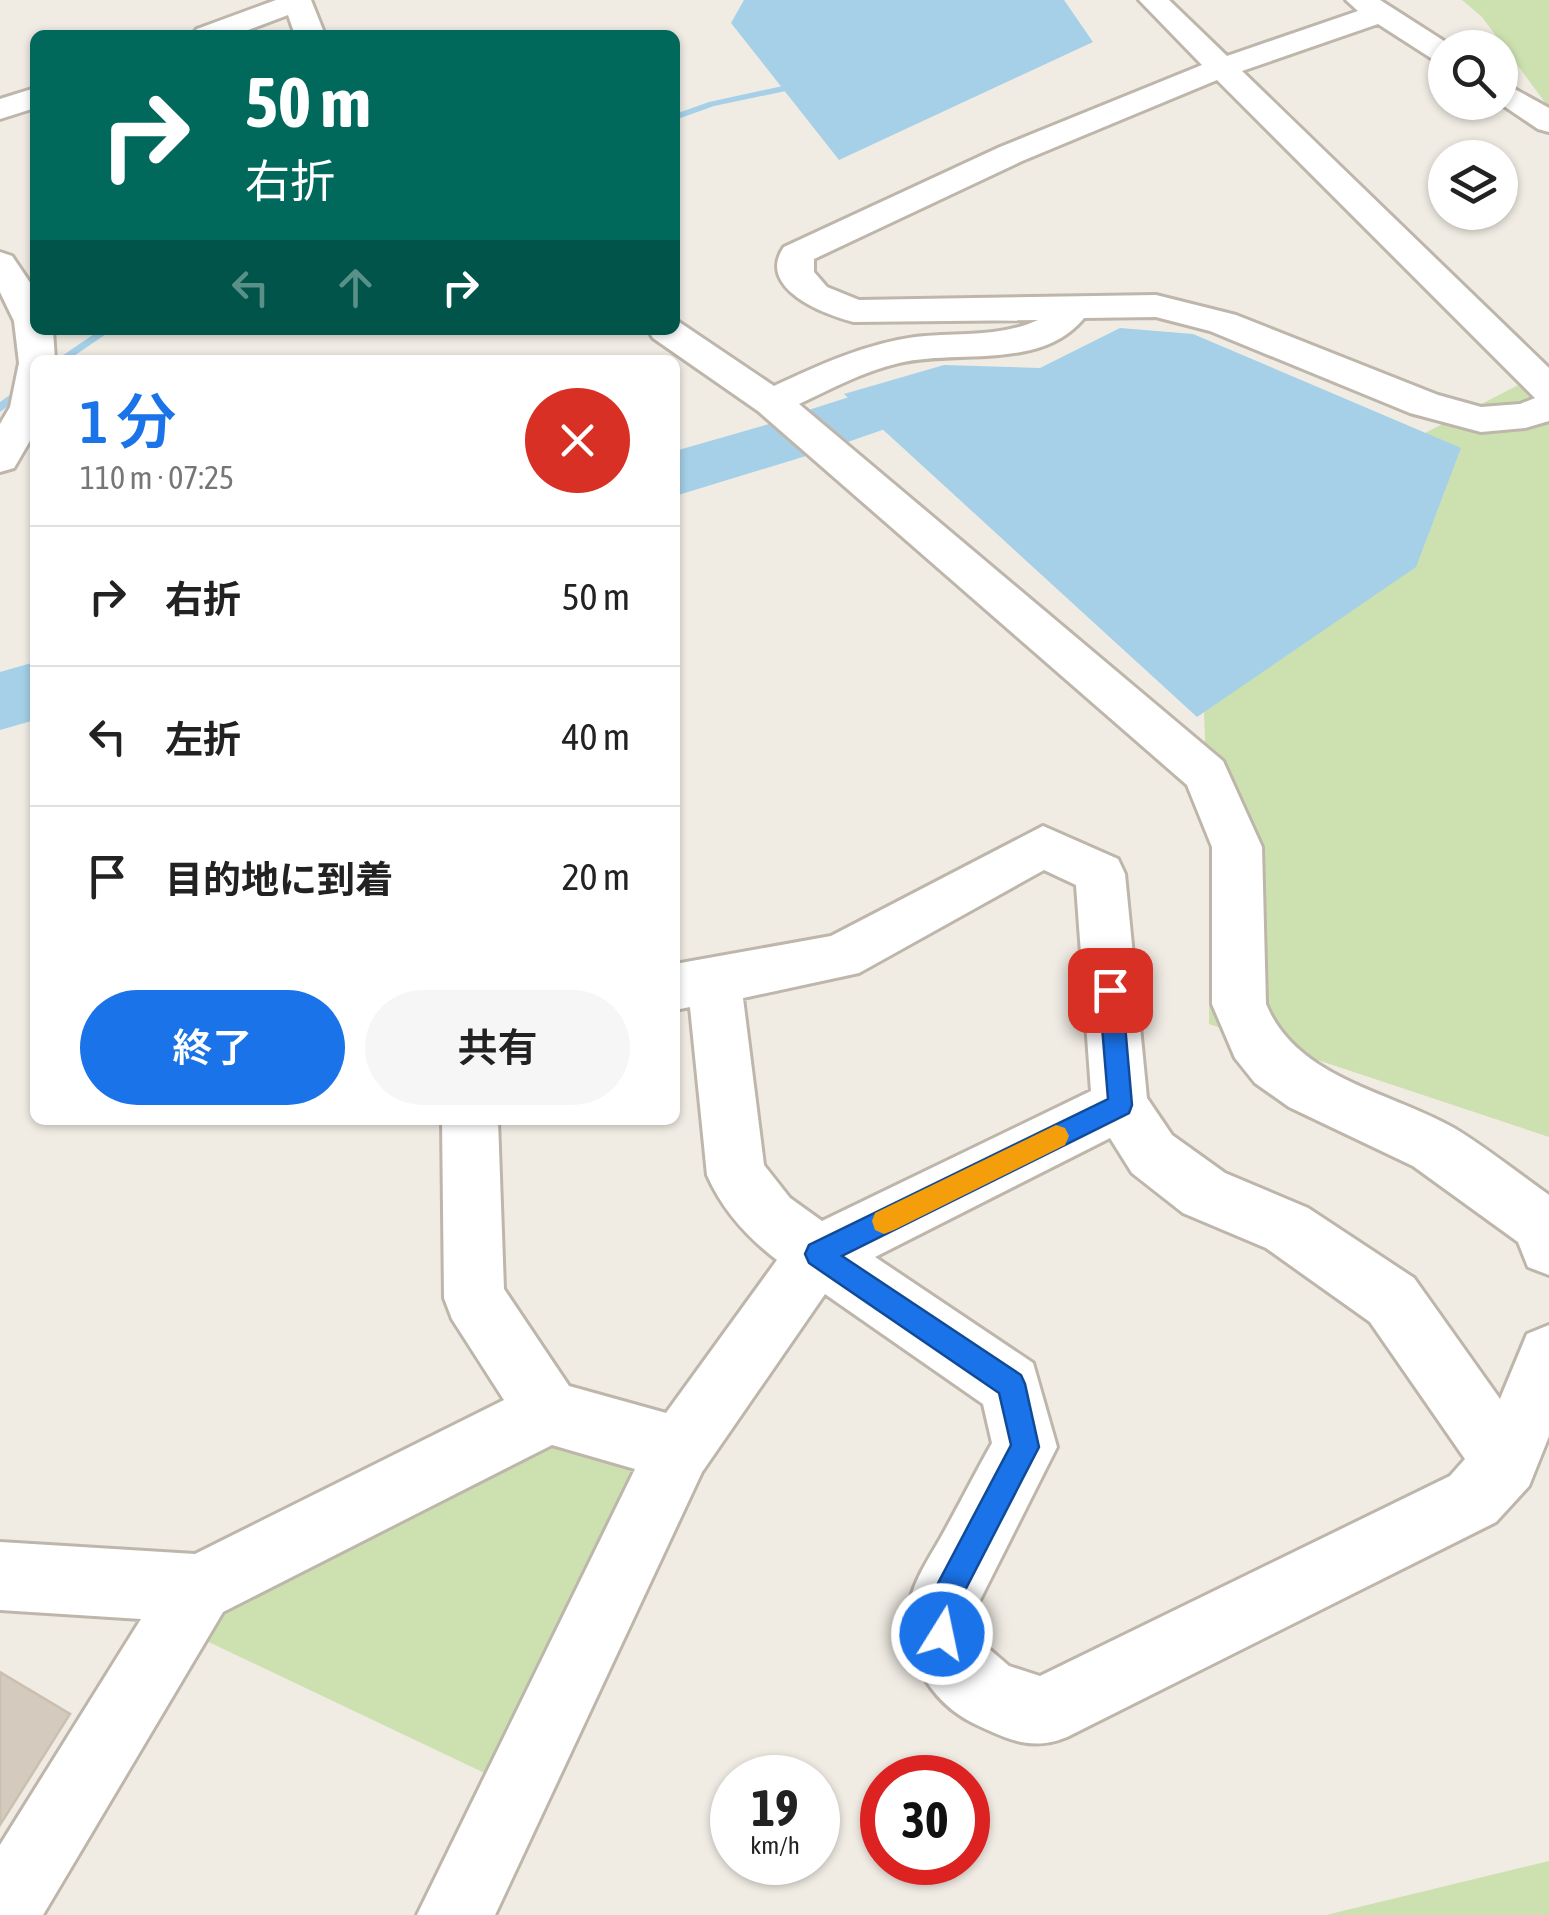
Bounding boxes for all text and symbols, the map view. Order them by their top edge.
map controls [1428,30,1518,230]
button: search [1428,30,1518,120]
text: 50 m [245,62,371,142]
icon: right [80,70,210,200]
button: layers [1428,140,1518,230]
text: 右折 [245,155,335,207]
icon: left [223,260,278,315]
icon: ahead [328,260,383,315]
icon: right [433,260,488,315]
text: 1 分 [80,387,176,456]
button: close [525,388,630,493]
text: 110 m · 07:25 [80,459,234,496]
icon: right [80,569,135,624]
text: 50 m [562,575,630,618]
text: 右折 [165,578,241,621]
icon: left [80,709,135,764]
text: 40 m [562,715,630,758]
text: 左折 [165,718,241,761]
icon: arrive [80,849,135,904]
text: 20 m [562,855,630,898]
text: 目的地に到着 [165,858,393,901]
pin [1068,948,1153,1033]
icon: arrive [1083,963,1138,1018]
button: 終了 [80,990,345,1105]
button: 共有 [365,990,630,1105]
position arrow [890,1582,994,1686]
speed limit sign: 30 [860,1755,990,1885]
text: 19 [751,1779,798,1837]
text: km/h [750,1831,800,1859]

